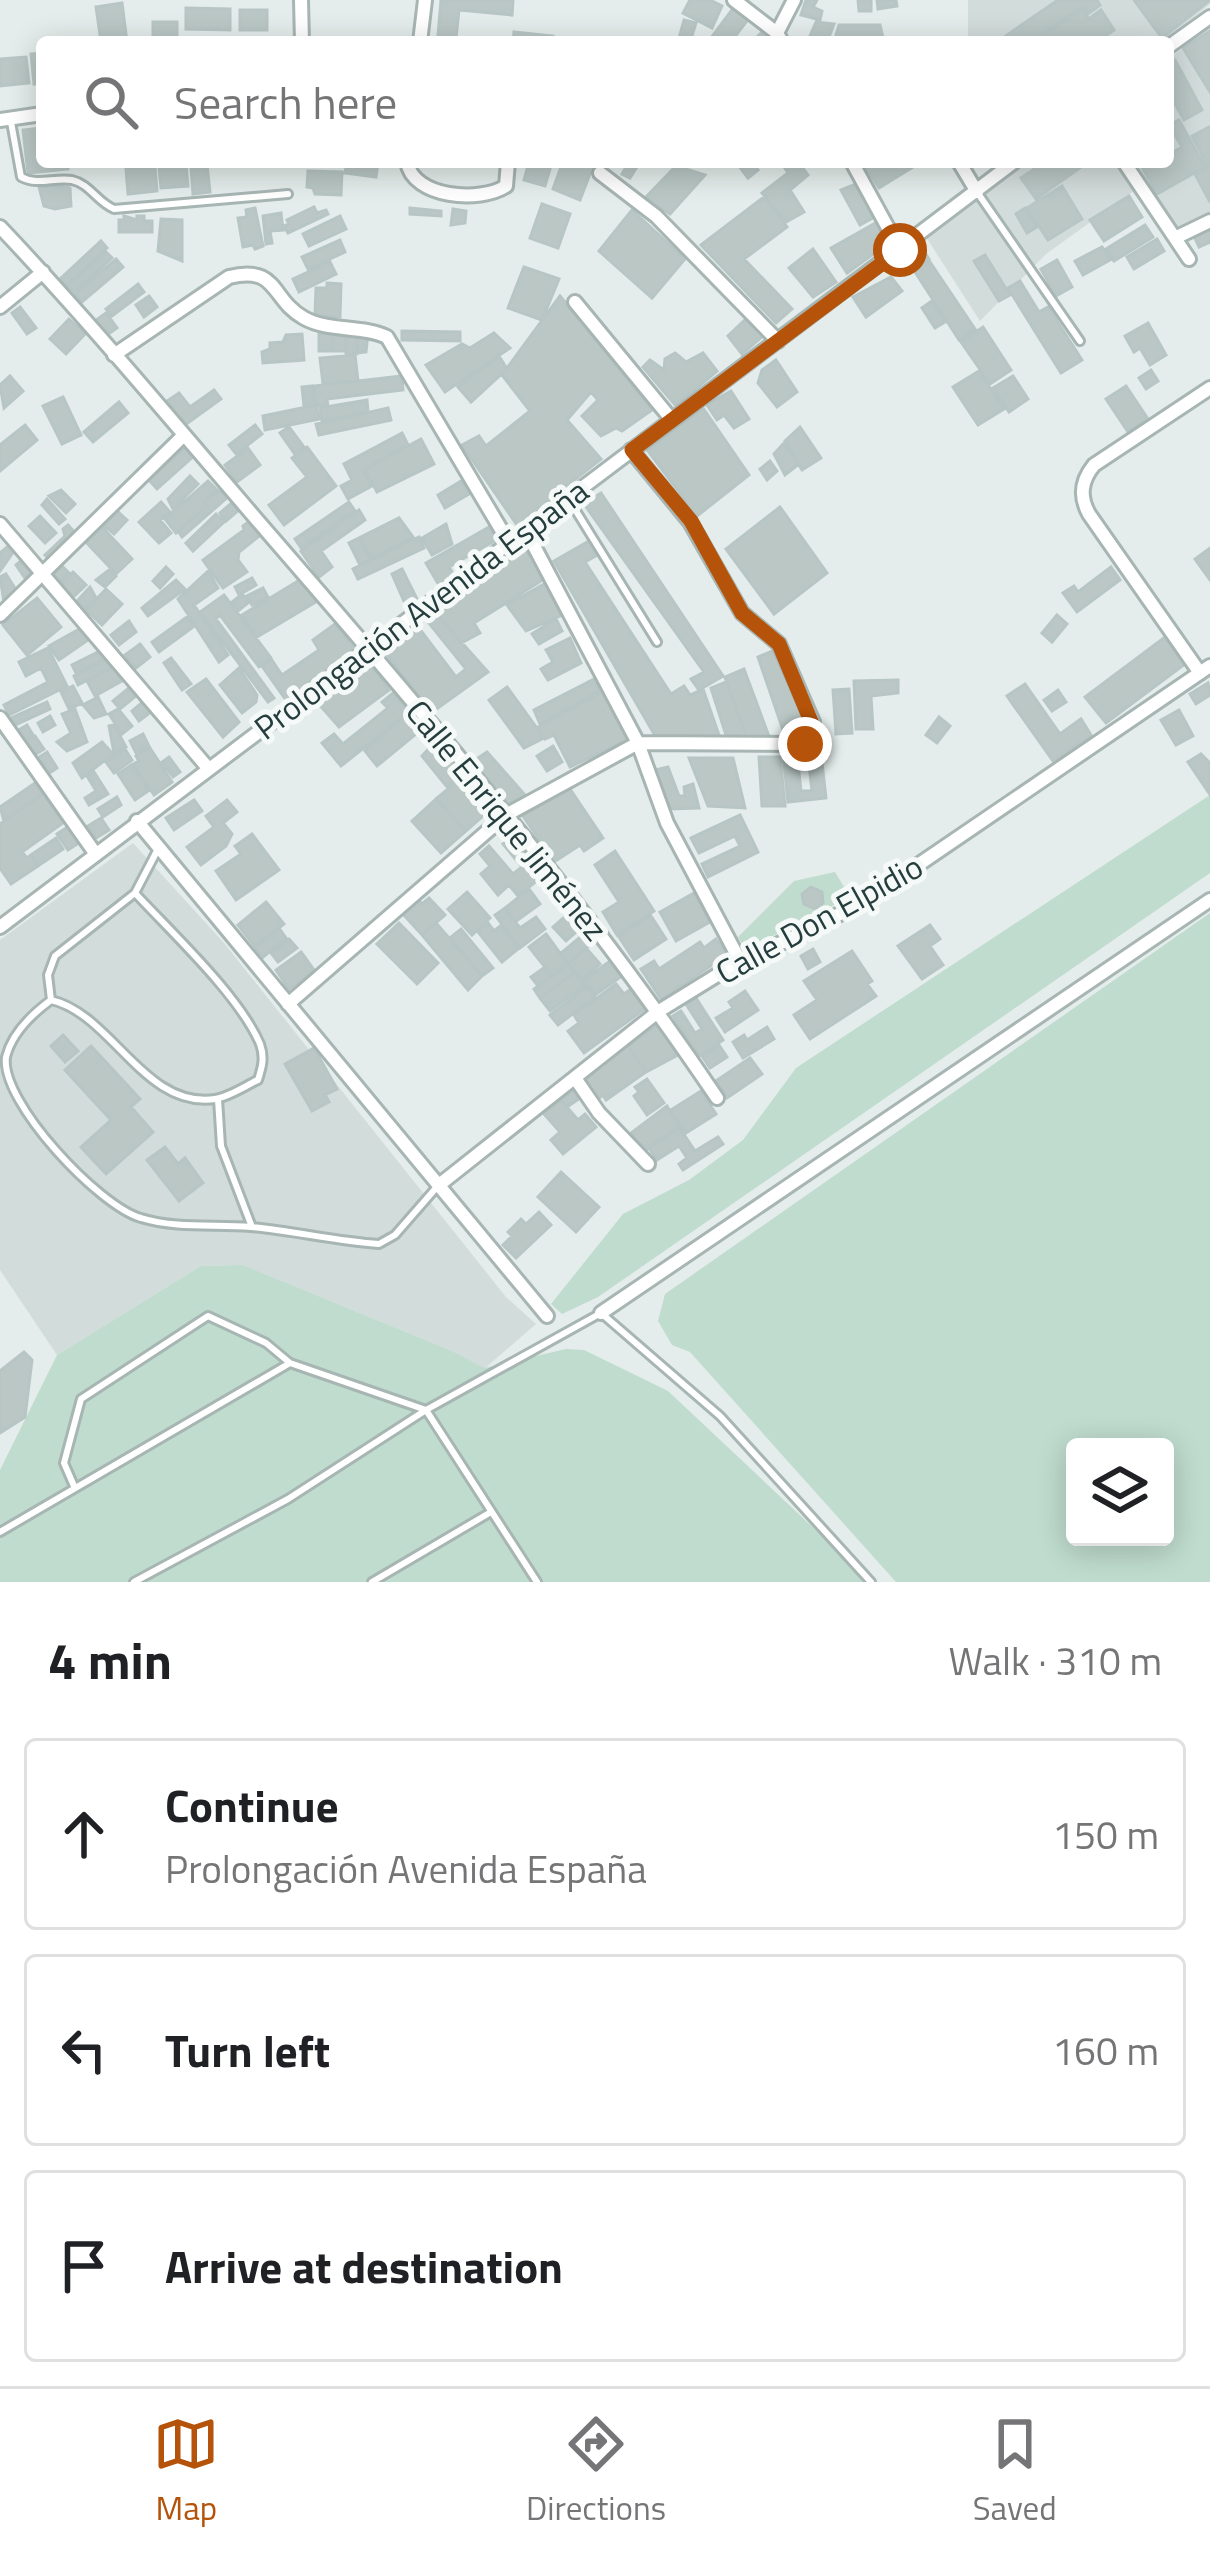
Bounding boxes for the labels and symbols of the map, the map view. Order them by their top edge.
route start [873,223,927,277]
street label: Prolongación Avenida España [243,466,599,752]
street label: Calle Enrique Jiménez [394,689,620,951]
route end [778,717,832,771]
street label: Calle Don Elpidio [706,841,932,997]

